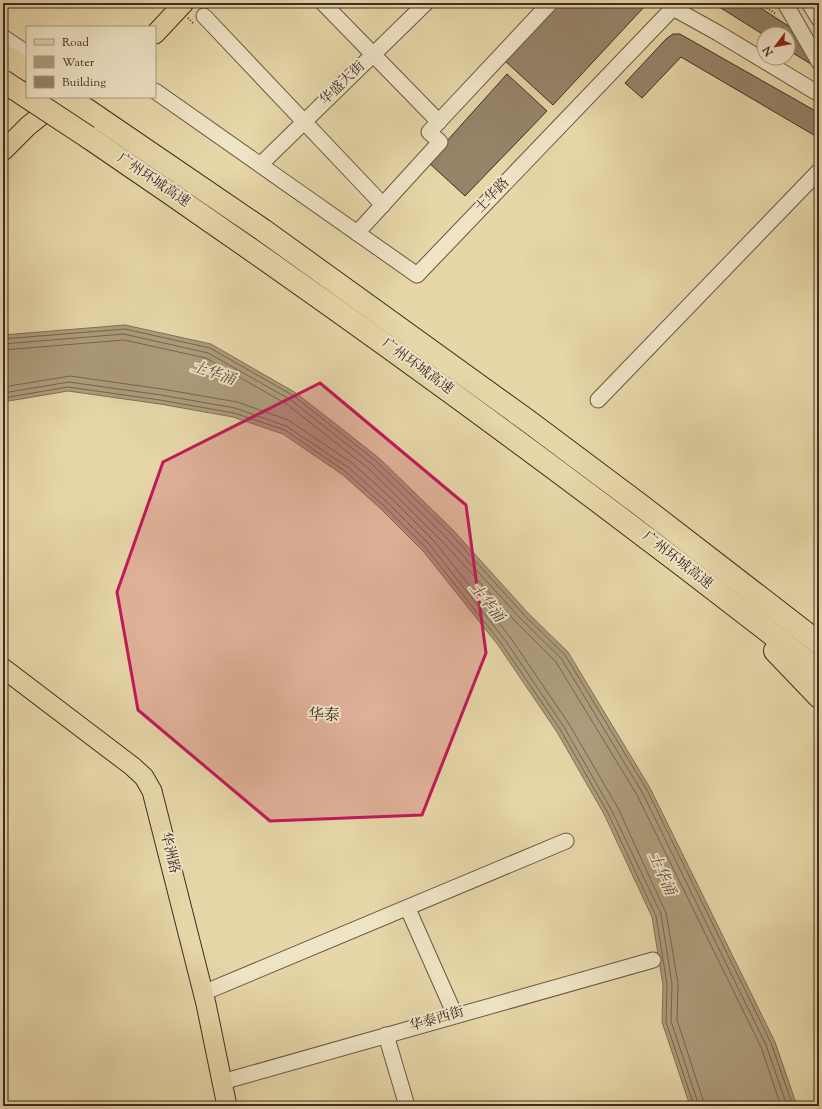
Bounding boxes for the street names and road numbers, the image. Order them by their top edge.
street label: 华盛大街 [316,57,370,111]
street label: 广州环城高速 [113,149,193,213]
street label: 土华路 [471,174,515,218]
street label: 广州环城高速 [377,334,457,400]
street label: 广州环城高速 [638,527,716,595]
street label: 华洲路 [154,830,184,876]
street label: 华泰西街 [407,1003,467,1037]

